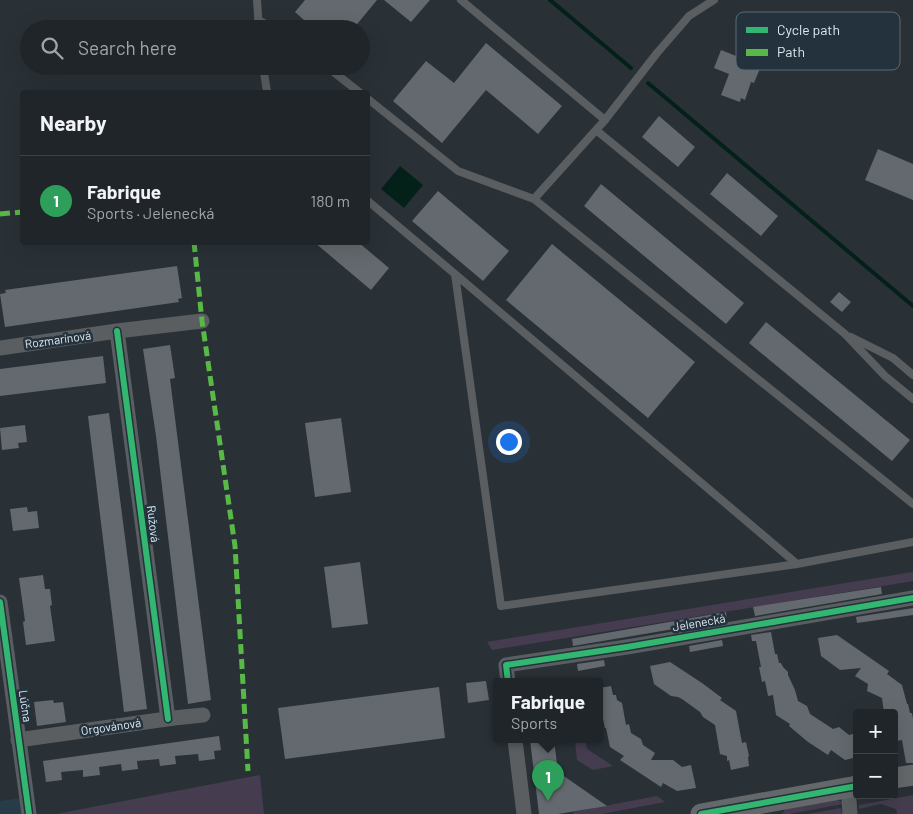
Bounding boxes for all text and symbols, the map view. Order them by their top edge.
legend [736,12,900,70]
search box [20,20,370,75]
text: Cycle path [777,21,840,38]
icon: search [38,34,66,62]
text: Search here [78,36,177,59]
text: Path [777,43,805,60]
text: Nearby [40,110,106,135]
text: Fabrique [87,180,161,203]
text: 1 [53,191,59,210]
text: 180 m [311,191,350,210]
text: Sports · Jelenecká [87,203,214,222]
street label: Rozmarínová [24,327,92,351]
your location [496,429,522,455]
street label: Ružová [145,505,163,543]
street label: Jelenecká [671,610,726,634]
popup [493,678,603,743]
street label: Lúčna [17,689,35,723]
text: Fabrique [511,690,585,713]
map controls [853,709,898,799]
button: + [853,709,898,754]
text: Sports [511,713,557,732]
street label: Orgovánová [80,715,142,737]
button: − [853,754,898,799]
pin: 1 [532,760,564,801]

